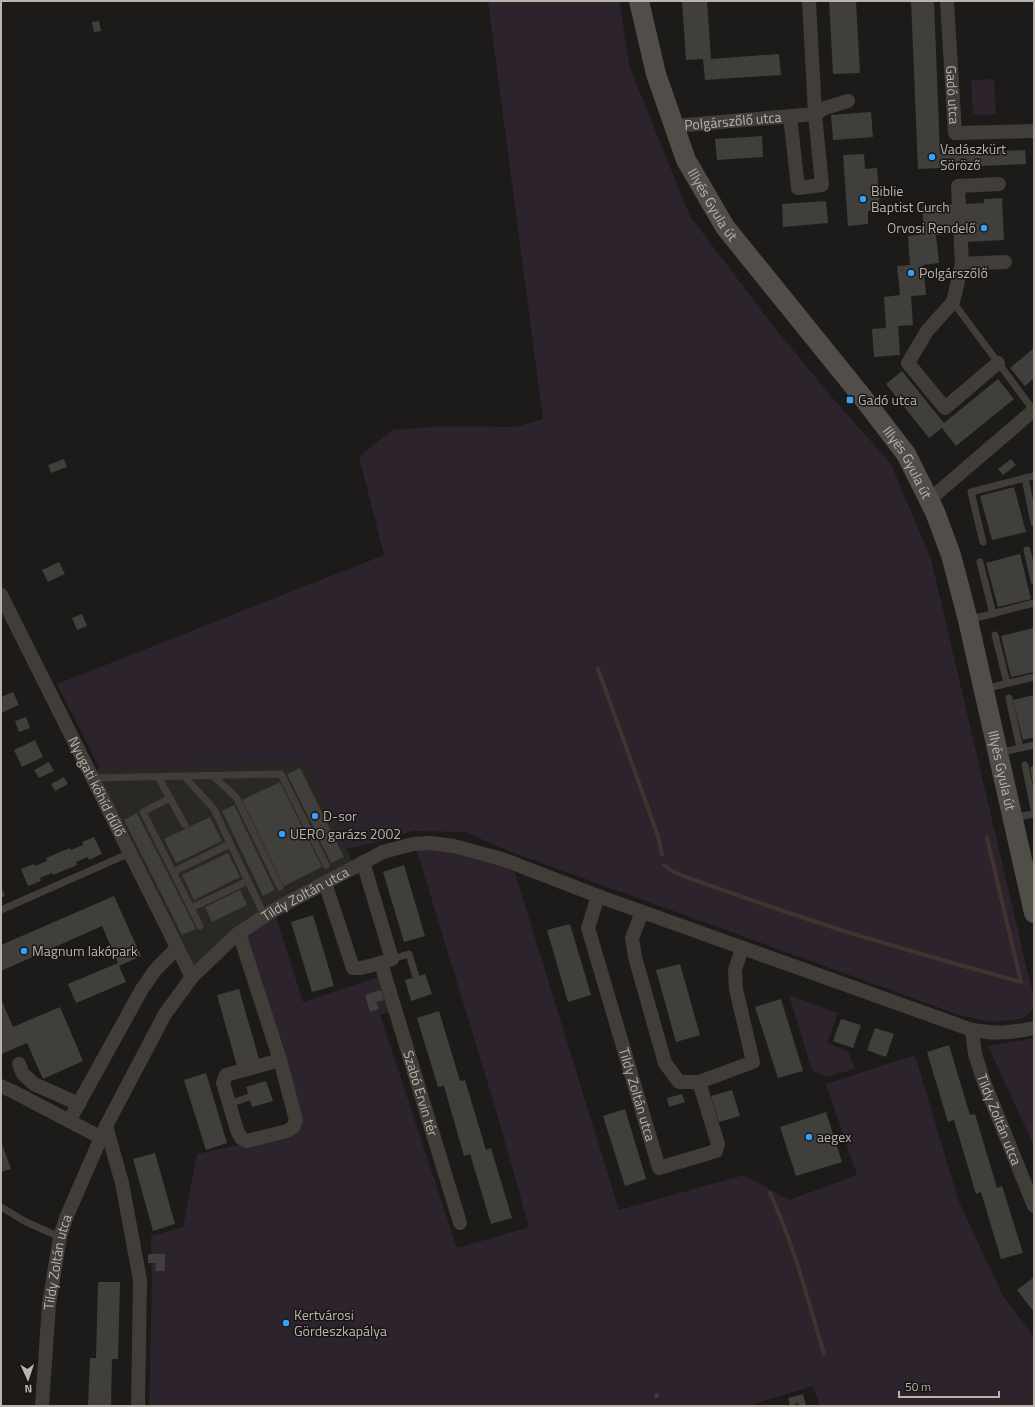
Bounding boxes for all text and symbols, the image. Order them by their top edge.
street label: Gadó utca [941,65,965,125]
street label: Polgárszőlő utca [683,106,782,135]
place label: Vadászkürt Söröző [940,138,1006,175]
marker: Vadászkürt Söröző [927,152,937,162]
street label: Illyés Gyula út [683,164,743,245]
place label: Biblie Baptist Curch [871,180,950,217]
marker: Biblie Baptist Curch [858,194,868,204]
place label: Orvosi Rendelő [887,217,976,238]
marker: Orvosi Rendelő [979,223,989,233]
place label: Polgárszőlő [919,262,988,283]
marker: Polgárszőlő [906,268,916,278]
place label: Gadó utca [858,389,917,410]
marker: Gadó utca [845,395,855,405]
street label: Illyés Gyula út [878,421,938,502]
street label: Illyés Gyula út [983,728,1022,813]
street label: Nyugati kőhíd dűlő [63,733,131,840]
place label: D-sor [323,805,357,826]
marker: D-sor [310,811,320,821]
place label: UERO garázs 2002 [290,823,401,844]
marker: UERO garázs 2002 [277,829,287,839]
street label: Tildy Zoltán utca [257,861,352,926]
place label: Magnum lakópark [32,940,138,961]
marker: Magnum lakópark [19,946,29,956]
street label: Tildy Zoltán utca [614,1045,662,1144]
street label: Szabó Ervin tér [398,1048,444,1139]
street label: Tildy Zoltán utca [972,1071,1027,1168]
place label: aegex [817,1126,852,1147]
marker: aegex [804,1132,814,1142]
street label: Tildy Zoltán utca [38,1211,77,1310]
place label: Kertvárosi Gördeszkapálya [294,1304,387,1341]
marker: Kertvárosi Gördeszkapálya [281,1318,291,1328]
north arrow [8,1359,48,1399]
scale bar [899,1373,999,1399]
text: 50 m [905,1377,931,1396]
text: N [24,1381,33,1397]

